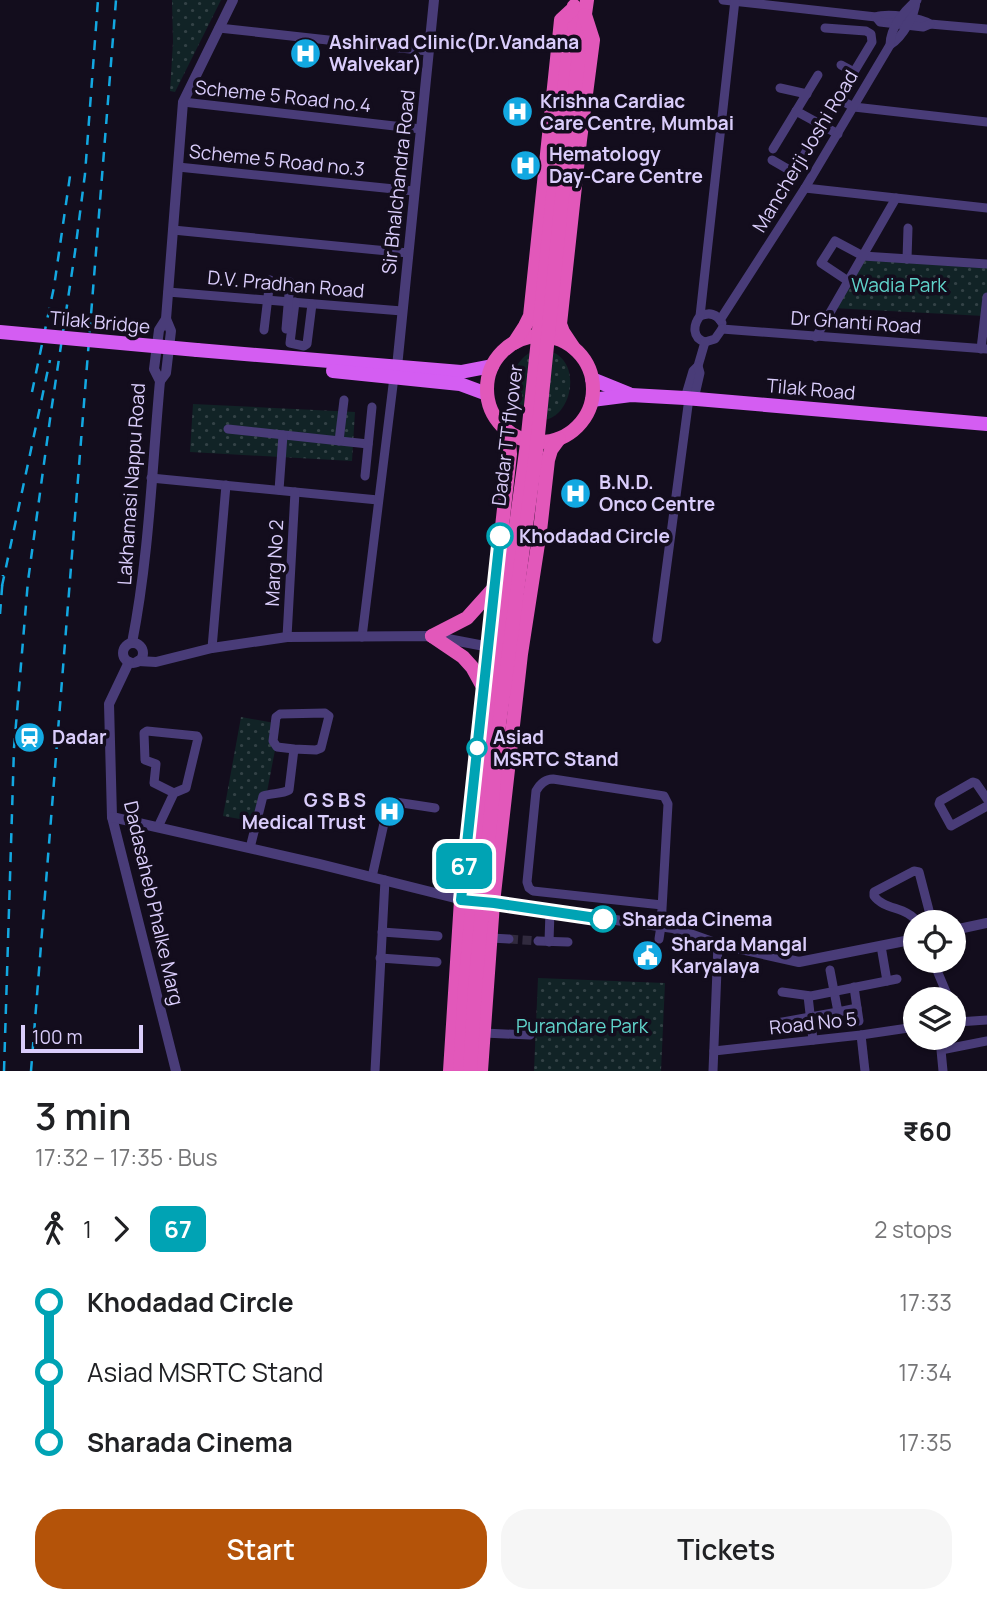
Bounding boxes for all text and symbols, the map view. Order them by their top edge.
place label: Ashirvad Clinic(Dr.Vandana Walvekar) [329,29,579,77]
hospital icon: Ashirvad Clinic(Dr.Vandana Walvekar) [289,36,323,70]
street label: Mancherji Joshi Road [746,65,864,237]
street label: Scheme 5 Road no.4 [194,74,372,118]
street label: Sir Bhalchandra Road [375,88,421,276]
place label: Krishna Cardiac Care Centre, Mumbai [540,88,734,136]
hospital icon: Krishna Cardiac Care Centre, Mumbai [500,95,534,129]
street label: Scheme 5 Road no.3 [188,138,366,182]
place label: Hematology Day-Care Centre [549,141,703,189]
hospital icon: Hematology Day-Care Centre [509,148,543,182]
street label: D.V. Pradhan Road [207,264,365,304]
park label: Wadia Park [851,272,947,298]
street label: Dr Ghanti Road [790,304,922,340]
street label: Tilak Bridge [49,305,151,339]
street label: Dadar TT flyover [485,363,529,507]
street label: Tilak Road [766,372,856,406]
street label: Lakhamasi Nappu Road [111,382,151,586]
place label: B.N.D. Onco Centre [599,469,715,517]
hospital icon: B.N.D. Onco Centre [559,476,593,510]
street label: Marg No 2 [259,519,289,607]
marker: Khodadad Circle [487,523,513,549]
place label: Khodadad Circle [519,523,670,549]
station icon: Dadar [12,720,46,754]
place label: Dadar [52,724,107,750]
place label: Asiad MSRTC Stand [493,724,619,772]
marker: Asiad MSRTC Stand [467,738,487,758]
place label: G S B S Medical Trust [242,787,366,835]
hospital icon: G S B S Medical Trust [372,794,406,828]
street label: Dadasaheb Phalke Marg [118,798,190,1008]
line badge: 67 [433,843,496,889]
text: 67 [450,849,478,882]
marker: Sharada Cinema [590,906,616,932]
place label: Sharada Cinema [622,906,772,932]
map controls [903,910,966,1050]
button: locate [903,910,966,973]
place label: Sharda Mangal Karyalaya [671,931,807,979]
public building icon: Sharda Mangal Karyalaya [631,938,665,972]
button: layers [903,987,966,1050]
street label: Road No 5 [768,1005,858,1041]
park label: Purandare Park [516,1013,649,1039]
scale bar [21,1022,144,1054]
text: 100 m [32,1024,83,1050]
text: 3 min [35,1089,131,1141]
text: ₹60 [903,1113,952,1149]
text: 17:32 – 17:35 · Bus [35,1141,217,1173]
icon: walk [35,1210,73,1248]
icon: forward [102,1210,140,1248]
text: 67 [164,1212,192,1245]
text: 1 [83,1213,92,1245]
text: 2 stops [874,1213,952,1245]
text: Khodadad Circle [87,1284,294,1320]
text: 17:33 [899,1286,952,1318]
text: Asiad MSRTC Stand [87,1354,323,1390]
text: 17:34 [898,1356,952,1388]
text: Sharada Cinema [87,1424,293,1460]
text: 17:35 [899,1426,952,1458]
button: Start [35,1509,487,1589]
button: Tickets [501,1509,952,1589]

